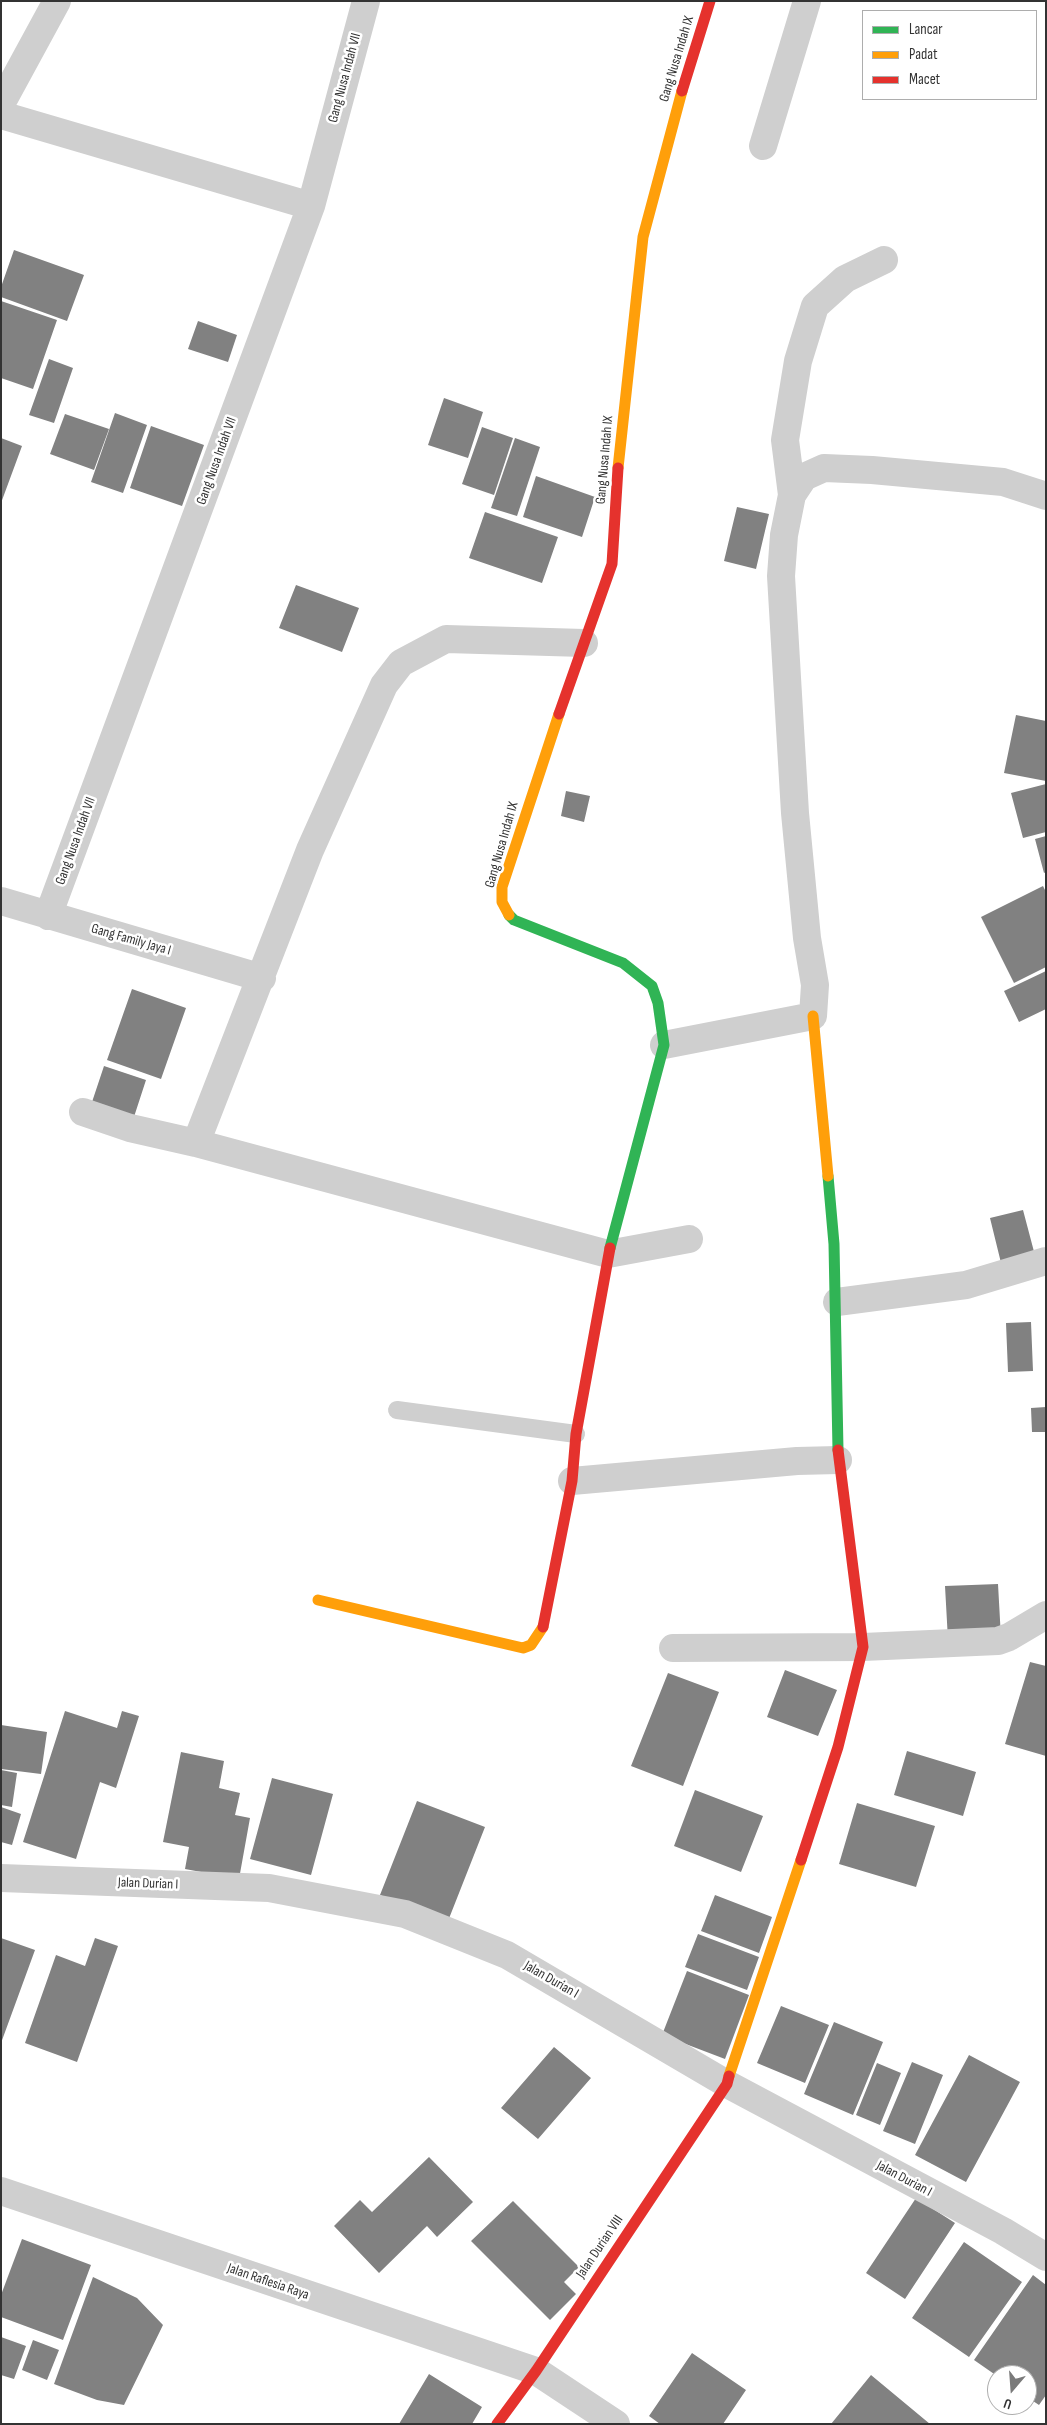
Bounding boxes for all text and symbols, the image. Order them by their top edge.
legend [862,10,1037,100]
street label: Gang Nusa Indah IX [656,14,698,104]
text: Lancar [909,20,943,39]
street label: Gang Nusa Indah VII [325,31,365,125]
text: Padat [909,45,938,64]
text: Macet [909,70,940,89]
street label: Gang Nusa Indah VII [193,415,241,507]
street label: Gang Nusa Indah IX [593,415,617,505]
street label: Gang Nusa Indah VII [52,795,100,887]
street label: Gang Nusa Indah IX [482,800,522,890]
street label: Gang Family Jaya I [89,921,173,959]
street label: Jalan Durian I [118,1875,178,1893]
street label: Jalan Durian I [521,1958,581,2002]
street label: Jalan Durian I [873,2157,935,2201]
street label: Jalan Durian VIII [573,2212,627,2282]
street label: Jalan Raflesia Raya [225,2260,311,2304]
north arrow [987,2365,1037,2415]
text: U [1001,2395,1014,2413]

